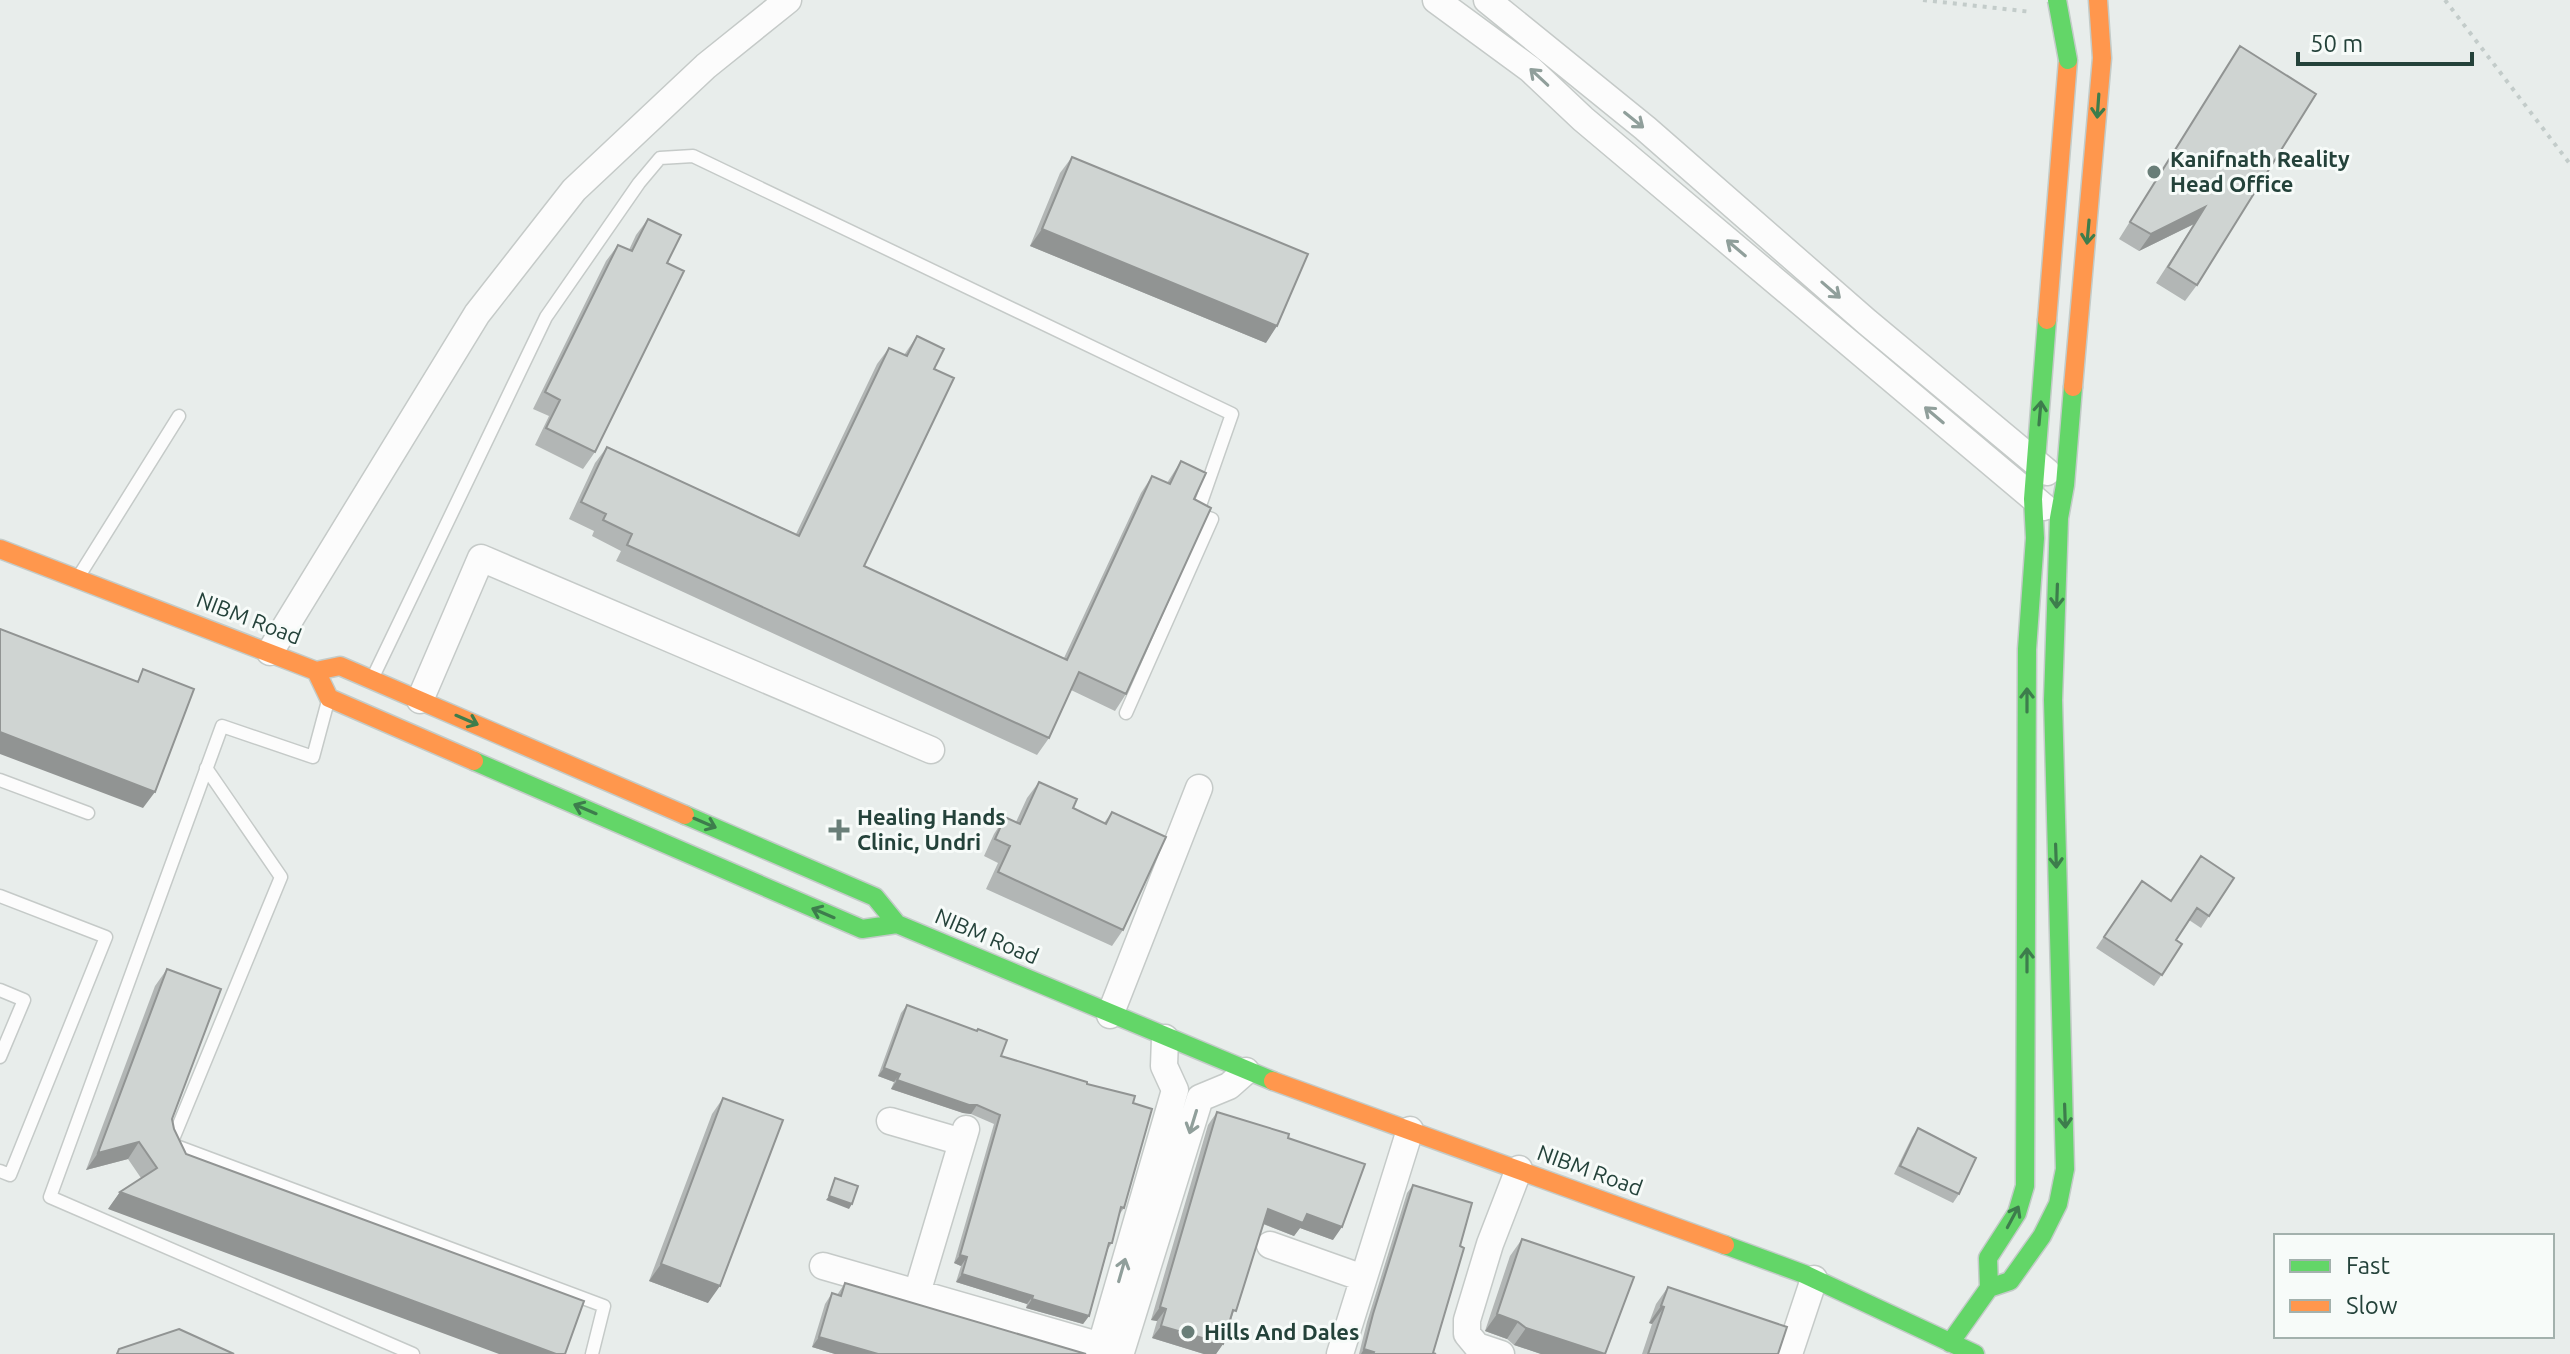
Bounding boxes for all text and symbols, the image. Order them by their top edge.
scale bar [2298,16,2472,66]
text: 50 m [2310,30,2363,57]
one-way arrow [1529,68,1549,87]
one-way arrow [2090,92,2105,119]
one-way arrow [1623,111,1644,129]
place label: Kanifnath Reality Head Office [2170,146,2350,196]
marker: Kanifnath Reality Head Office [2145,163,2163,181]
one-way arrow [2080,218,2095,245]
one-way arrow [1726,239,1746,257]
one-way arrow [1820,281,1840,299]
one-way arrow [2033,400,2048,427]
one-way arrow [1925,406,1945,424]
one-way arrow [2049,582,2064,609]
street label: NIBM Road [193,586,305,649]
one-way arrow [2019,687,2035,714]
one-way arrow [454,714,479,729]
one-way arrow [573,800,598,815]
place label: Healing Hands Clinic, Undri [857,804,1006,854]
one-way arrow [693,817,717,832]
marker: Healing Hands Clinic, Undri [828,819,850,841]
one-way arrow [2049,842,2064,869]
street label: NIBM Road [932,903,1043,969]
one-way arrow [812,904,836,919]
one-way arrow [2019,947,2035,974]
one-way arrow [2058,1102,2073,1129]
one-way arrow [1185,1108,1200,1134]
street label: NIBM Road [1534,1139,1646,1200]
one-way arrow [2005,1206,2021,1230]
legend [2274,1234,2554,1338]
text: Fast [2346,1252,2390,1279]
one-way arrow [1116,1258,1131,1284]
text: Slow [2346,1292,2398,1319]
place label: Hills And Dales [1204,1319,1359,1344]
marker: Hills And Dales [1179,1323,1197,1341]

